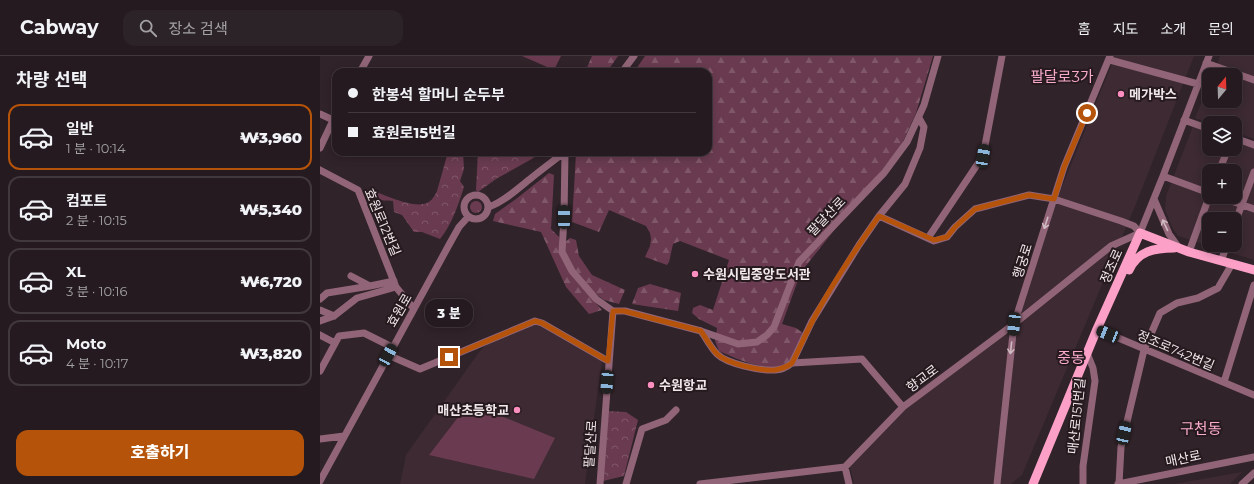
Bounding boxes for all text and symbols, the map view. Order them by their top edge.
search box [123,10,403,46]
text: Cabway [20,16,99,39]
icon: search [137,17,159,39]
text: 장소 검색 [169,19,228,38]
text: 홈 [1078,20,1091,38]
text: 지도 [1113,20,1138,38]
text: 소개 [1160,20,1186,38]
text: 문의 [1208,20,1234,38]
district label: 팔달로3가 [1030,67,1094,86]
north arrow [1202,68,1242,108]
map controls [1202,68,1242,252]
text: 차량 선택 [16,69,87,91]
text: 한봉석 할머니 순두부 [372,85,505,104]
place label: 메가박스 [1129,86,1177,102]
marker: 메가박스 [1116,89,1126,99]
route start [1078,104,1096,122]
button: layers [1202,116,1242,156]
icon: car [18,119,54,155]
text: 일반 [66,119,94,138]
text: 효원로15번길 [372,123,456,142]
text: ₩3,960 [240,128,302,147]
text: 1 분 · 10:14 [66,140,126,156]
car [975,143,991,169]
button: + [1202,164,1242,204]
street label: 효원로12번길 [362,186,404,258]
icon: car [18,191,54,227]
text: 컴포트 [66,191,107,210]
street label: 팔달산로 [804,193,848,239]
text: ₩5,340 [240,200,302,219]
car [558,205,570,229]
text: 2 분 · 10:15 [66,212,127,228]
button: − [1202,212,1242,252]
one-way arrow [1042,216,1049,229]
one-way arrow [1161,219,1168,231]
street label: 행궁로 [1009,241,1035,281]
street label: 정조로 [1096,246,1126,286]
text: XL [66,262,85,281]
icon: car [18,263,54,299]
place label: 수원시립중앙도서관 [703,266,811,282]
marker: 수원시립중앙도서관 [690,269,700,279]
text: ₩6,720 [240,272,302,291]
text: 3 분 · 10:16 [66,283,127,299]
street label: 효원로 [383,290,415,330]
callout: 3 분 [425,299,473,327]
text: 3 분 [437,305,461,321]
car [1007,311,1021,337]
car [1095,324,1121,344]
street label: 정조로742번길 [1135,327,1217,373]
text: Moto [66,334,106,353]
icon: car [18,335,54,371]
one-way arrow [1008,341,1015,354]
car [377,342,399,368]
text: ₩3,820 [240,344,302,363]
route end [440,348,458,366]
district label: 중동 [1057,348,1085,367]
text: 4 분 · 10:17 [66,355,128,371]
street label: 향교로 [903,361,941,395]
car [600,370,614,394]
place label: 수원항교 [659,377,707,393]
street label: 매산로151번길 [1064,377,1088,455]
marker: 수원항교 [646,380,656,390]
place label: 매산초등학교 [437,402,509,418]
marker: 매산초등학교 [512,405,522,415]
district label: 구천동 [1180,419,1222,438]
street label: 팔달산로 [580,420,600,468]
car [1115,420,1133,446]
button: 호출하기 [16,430,304,476]
street label: 매산로 [1164,446,1202,470]

